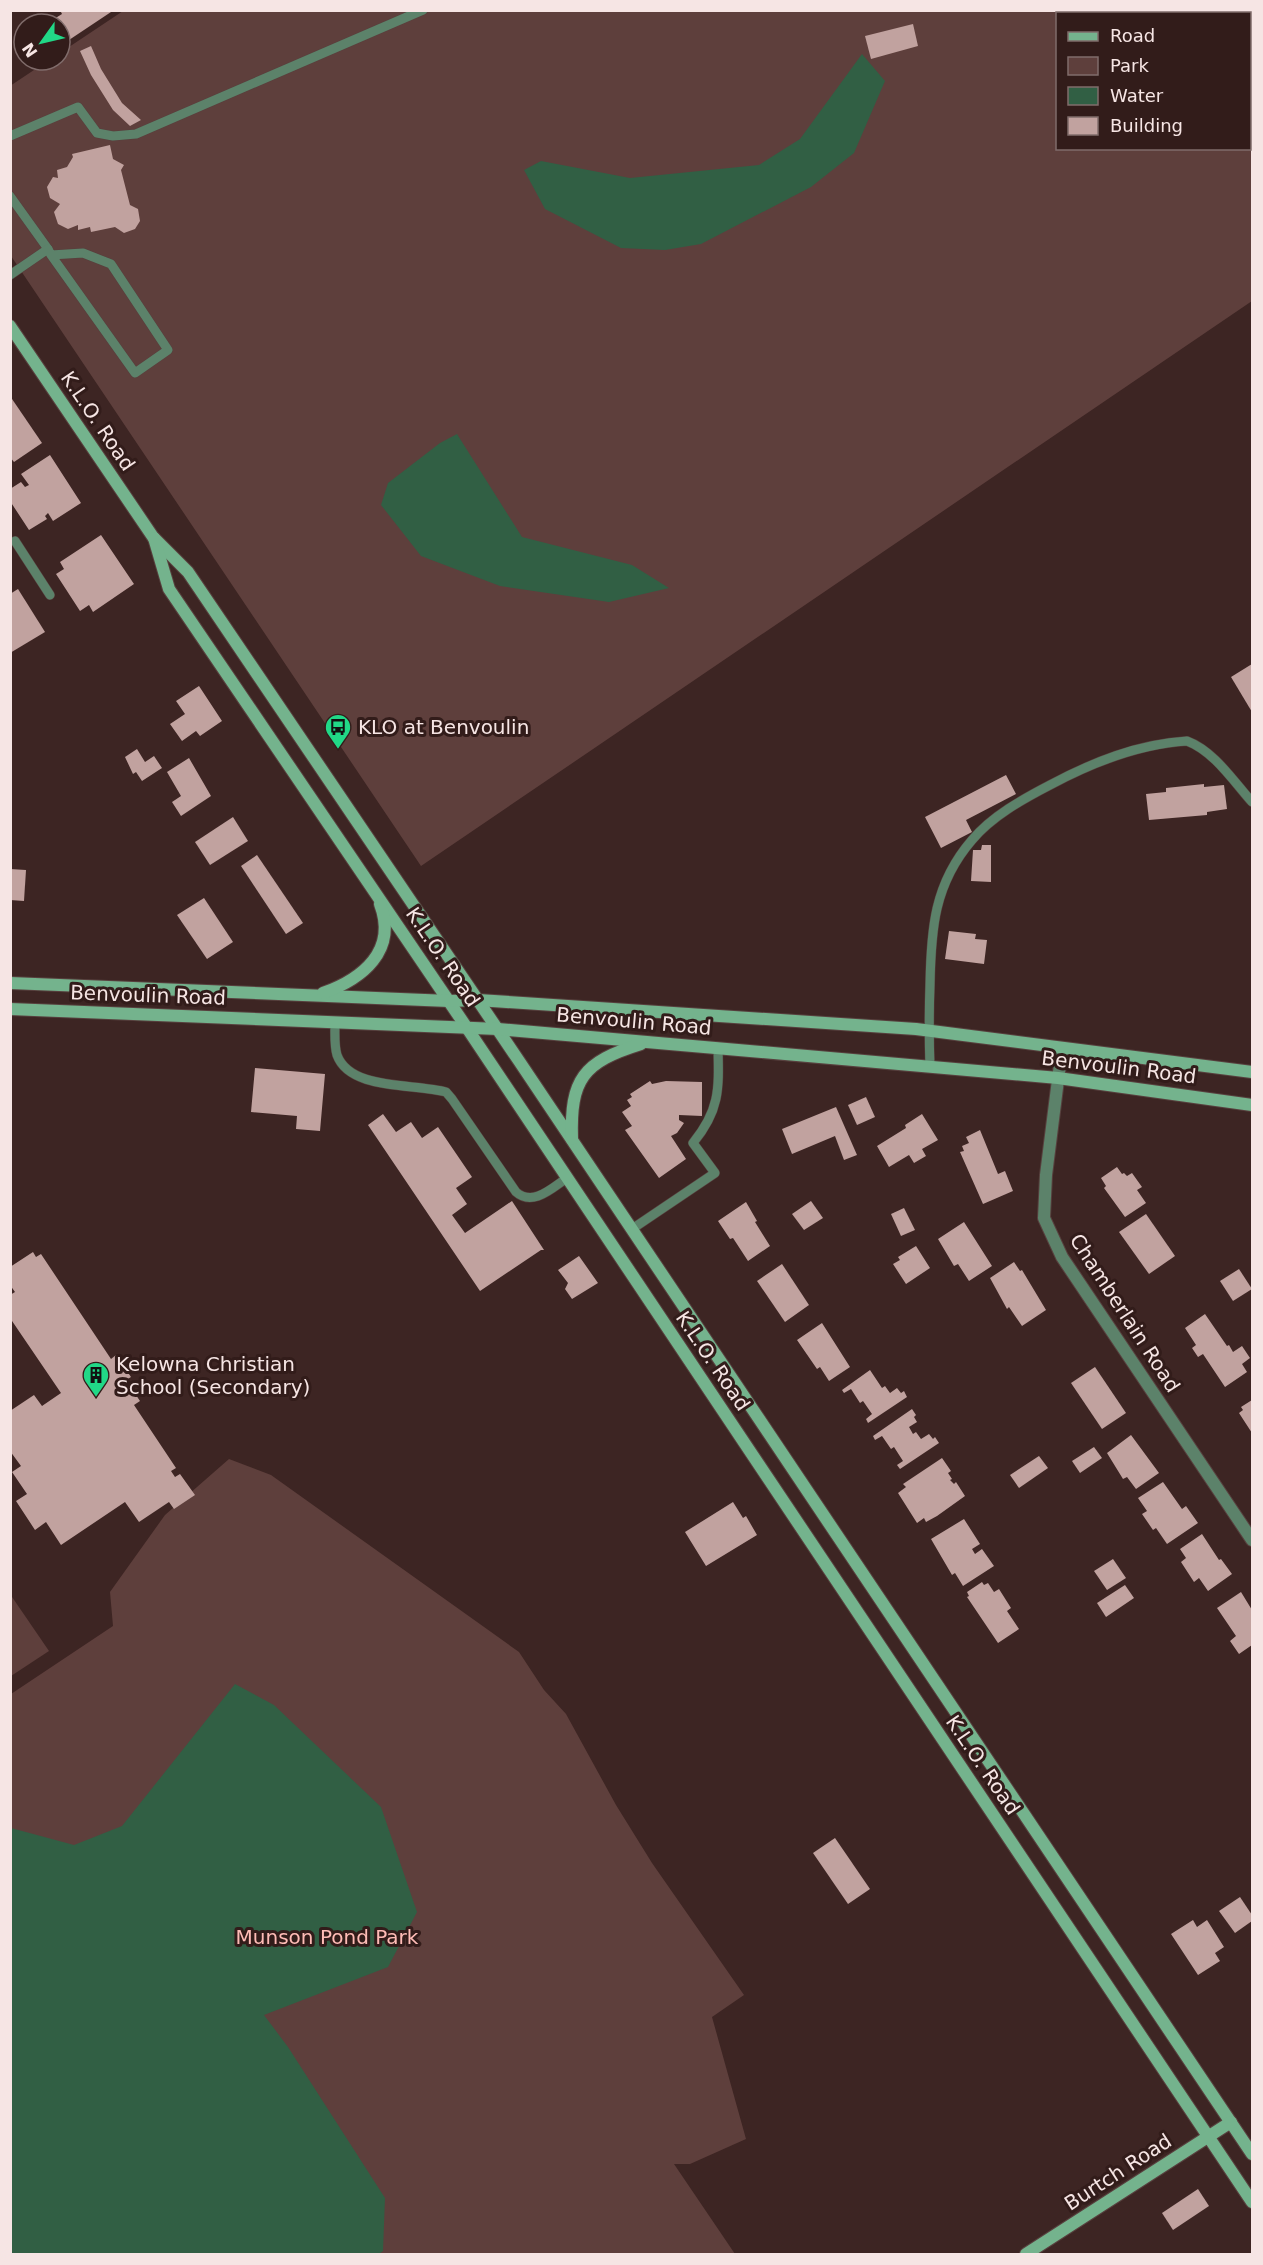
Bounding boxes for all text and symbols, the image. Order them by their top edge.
north arrow [12,12,72,72]
legend [1056,12,1251,150]
text: Road [1110,25,1155,46]
text: N [18,39,42,61]
text: Park [1110,55,1149,76]
text: Water [1110,85,1164,106]
text: Building [1110,115,1183,136]
street label: K.L.O. Road [56,367,140,475]
bus stop icon: KLO at Benvoulin [323,712,353,750]
place label: KLO at Benvoulin [358,715,529,739]
street label: K.L.O. Road [401,903,485,1011]
street label: Benvoulin Road [70,980,226,1010]
street label: Benvoulin Road [555,1002,713,1040]
street label: Benvoulin Road [1040,1046,1198,1088]
street label: Chamberlain Road [1065,1229,1185,1397]
street label: K.L.O. Road [671,1307,755,1415]
place label: Kelowna Christian School (Secondary) [116,1352,310,1399]
building icon: Kelowna Christian School (Secondary) [81,1360,111,1398]
street label: K.L.O. Road [941,1711,1025,1819]
park label: Munson Pond Park [236,1925,419,1949]
street label: Burtch Road [1060,2129,1176,2215]

